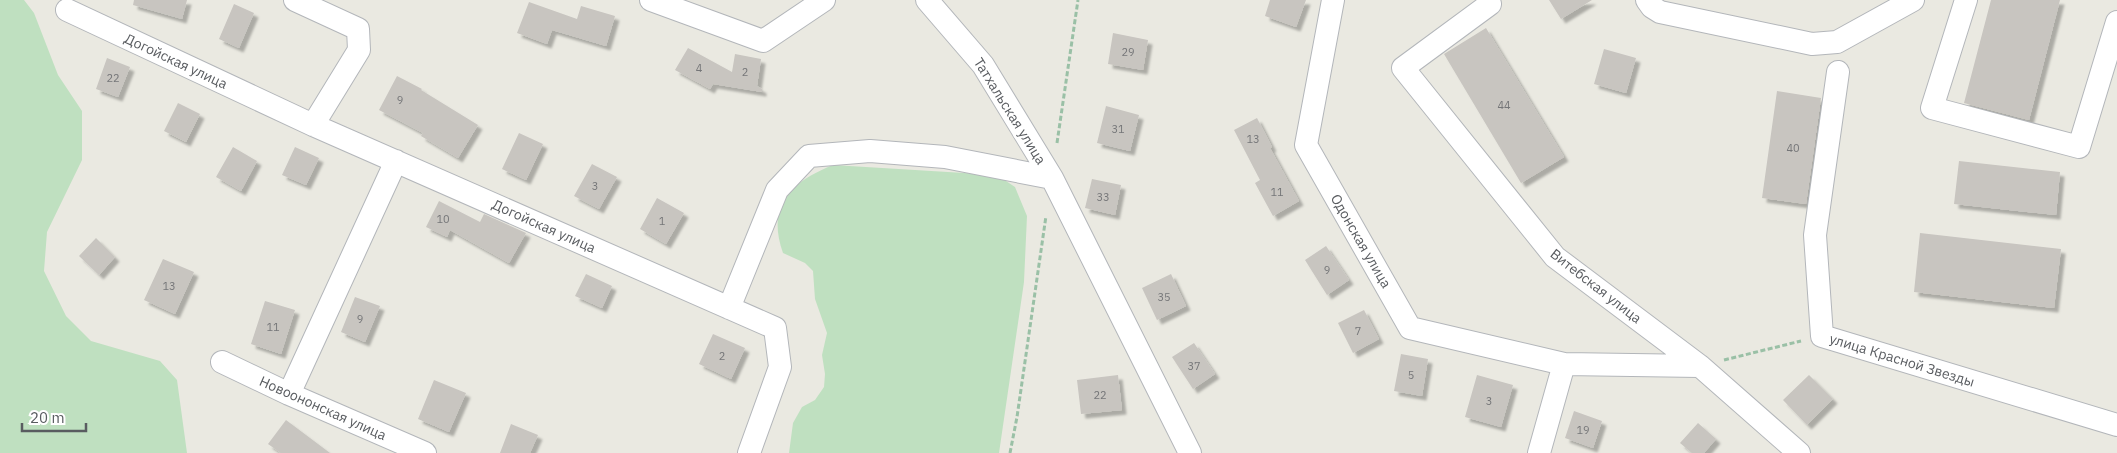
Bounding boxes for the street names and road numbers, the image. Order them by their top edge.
street label: Догойская улица [122,29,231,93]
street label: Татхальская улица [970,54,1050,168]
street label: Одонская улица [1327,191,1396,292]
street label: Догойская улица [489,195,599,257]
street label: Витебская улица [1547,245,1646,328]
street label: улица Красной Звезды [1827,329,1977,391]
street label: Новоононская улица [257,372,390,444]

